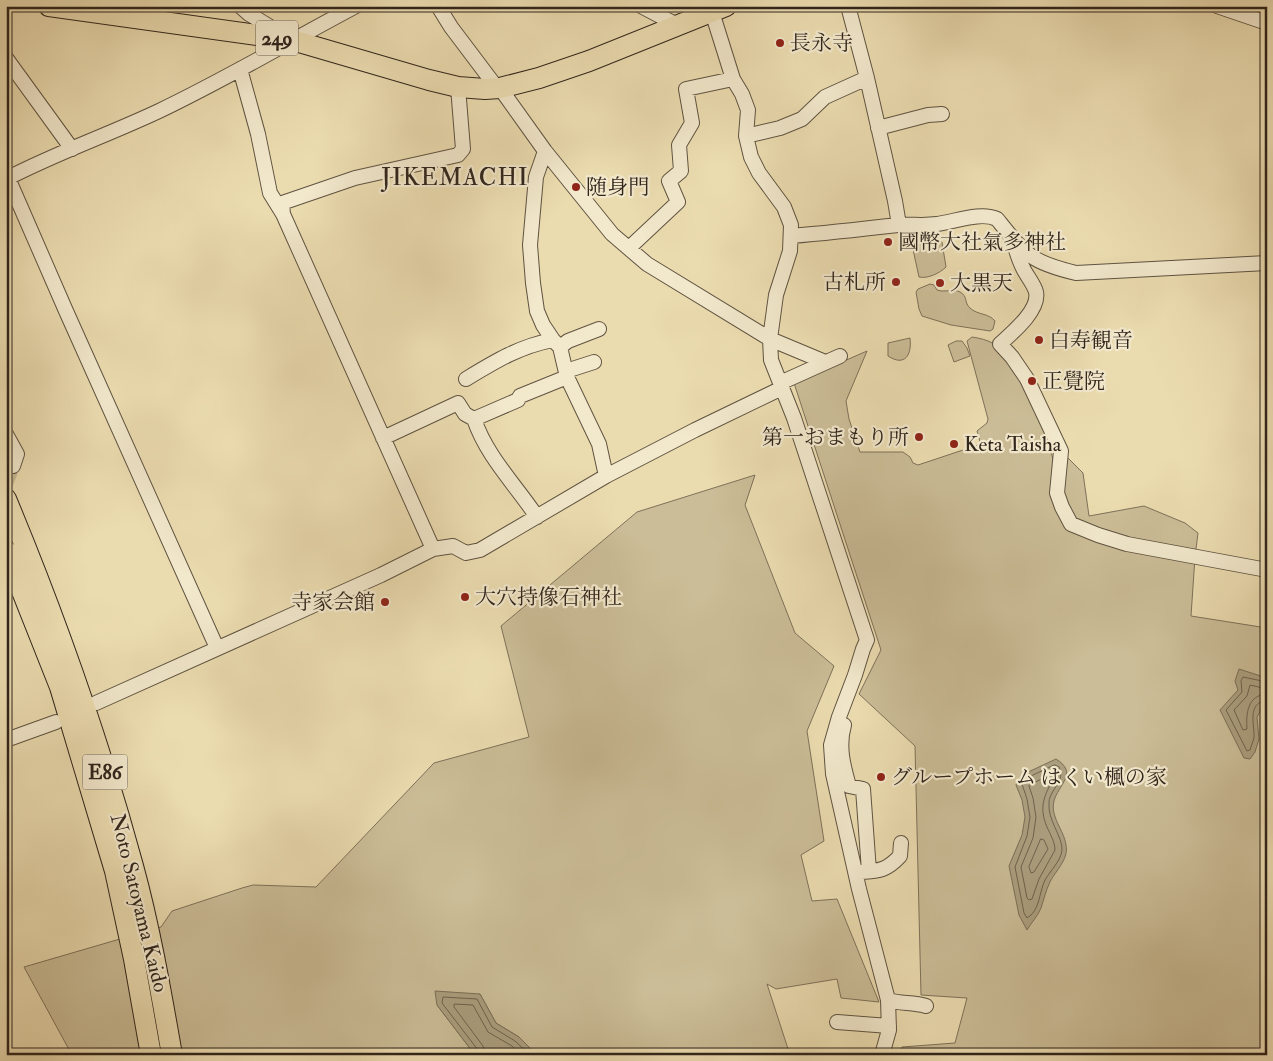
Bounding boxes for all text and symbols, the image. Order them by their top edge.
road number: 249 [256,20,298,56]
place label: 長永寺 [790,30,853,57]
marker: 長永寺 [774,37,786,49]
district label: JIKEMACHI [380,162,529,193]
place label: 随身門 [586,174,649,201]
marker: 随身門 [570,181,582,193]
place label: 國幣大社氣多神社 [898,229,1066,256]
marker: 國幣大社氣多神社 [882,236,894,248]
place label: 古札所 [823,269,886,296]
place label: 大黒天 [950,270,1013,297]
marker: 古札所 [890,276,902,288]
marker: 大黒天 [934,277,946,289]
place label: 白寿観音 [1049,327,1133,354]
marker: 白寿観音 [1033,334,1045,346]
place label: 正覺院 [1042,368,1105,395]
marker: 正覺院 [1026,375,1038,387]
place label: 第一おまもり所 [762,424,909,451]
marker: 第一おまもり所 [913,431,925,443]
place label: Keta Taisha [964,431,1062,458]
marker: Keta Taisha [948,438,960,450]
place label: 大穴持像石神社 [475,584,622,611]
place label: 寺家会館 [291,589,375,616]
marker: 大穴持像石神社 [459,591,471,603]
marker: 寺家会館 [379,596,391,608]
road number: E86 [82,754,128,790]
place label: グループホーム はくい楓の家 [891,764,1167,791]
marker: グループホーム はくい楓の家 [875,771,887,783]
street label: Noto Satoyama Kaido [104,811,174,995]

